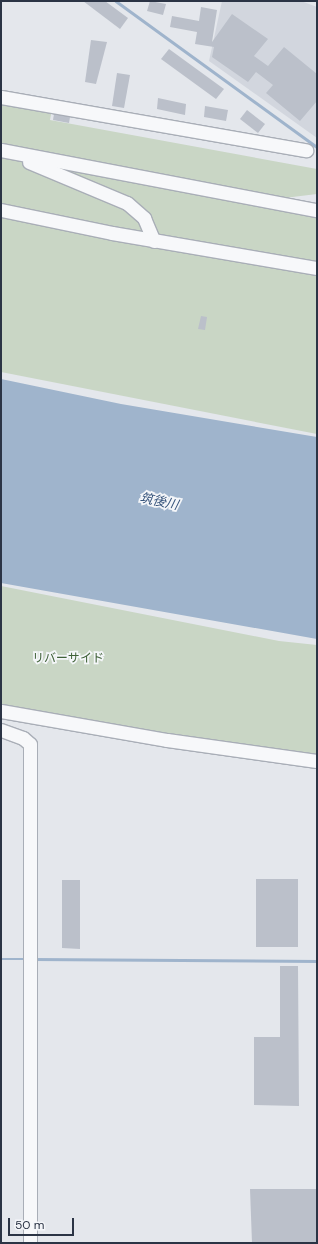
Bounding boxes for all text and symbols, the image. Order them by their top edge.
water label: 筑後川 [138,490,180,514]
park label: リバーサイド [32,652,104,666]
scale bar [10,1210,76,1236]
text: 50 m [15,1217,44,1233]

